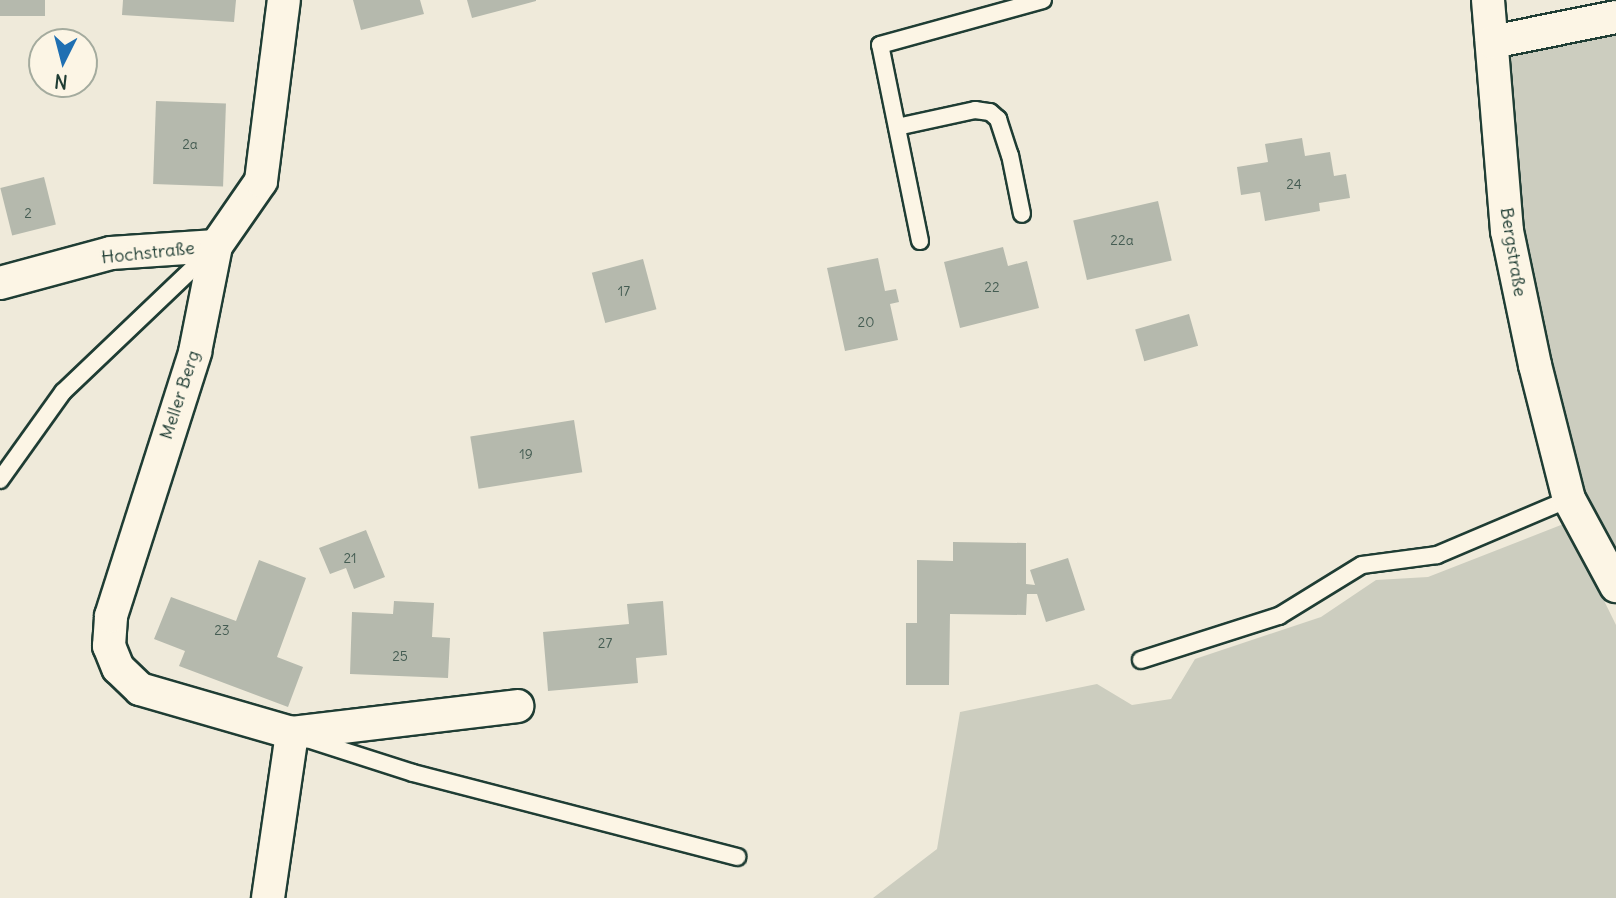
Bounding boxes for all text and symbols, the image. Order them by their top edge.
north arrow [28,28,98,98]
text: N [53,69,69,95]
house number: 2a [182,136,198,152]
house number: 24 [1286,176,1302,192]
house number: 2 [24,205,32,221]
street label: Bergstraße [1495,206,1531,298]
house number: 22a [1110,232,1134,248]
street label: Hochstraße [100,237,196,269]
house number: 22 [984,279,1000,295]
house number: 17 [618,283,630,299]
house number: 20 [858,314,874,330]
street label: Meller Berg [155,348,205,442]
house number: 19 [519,446,533,462]
house number: 21 [343,550,357,566]
house number: 23 [214,622,230,638]
house number: 27 [598,635,612,651]
house number: 25 [392,648,408,664]

